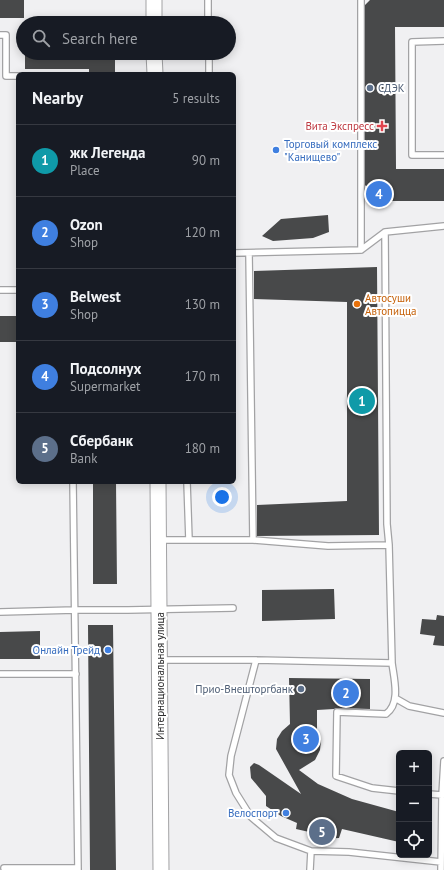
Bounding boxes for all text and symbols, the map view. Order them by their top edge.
search box [16,16,236,60]
icon: search [30,27,52,49]
text: Search here [62,29,138,48]
place label: СДЭК [378,81,405,95]
marker: СДЭК [365,83,375,93]
text: Nearby [32,87,83,109]
text: 5 results [172,90,220,107]
place label: Вита Экспресс [305,119,374,133]
marker: Вита Экспресс [377,121,387,131]
place label: Торговый комплекс "Канищево" [284,137,377,164]
text: жк Легенда [70,143,145,162]
marker: Торговый комплекс "Канищево" [271,145,281,155]
text: 1 [41,152,49,169]
text: 90 m [192,152,220,169]
text: Place [70,162,100,179]
pin: 4 [366,179,392,209]
text: Ozon [70,215,103,234]
text: 2 [41,224,49,241]
text: 120 m [185,224,220,241]
text: Shop [70,234,98,251]
text: Belwest [70,287,121,306]
place label: Автосуши Автопицца [365,291,416,318]
text: 3 [41,296,49,313]
text: 130 m [185,296,220,313]
marker: Автосуши Автопицца [352,299,362,309]
text: Shop [70,306,98,323]
text: Подсолнух [70,359,141,378]
text: 4 [41,368,49,385]
text: 170 m [185,368,220,385]
text: Supermarket [70,378,140,395]
pin: 1 [349,386,375,416]
text: Сбербанк [70,431,133,450]
text: 5 [41,440,49,457]
text: 180 m [185,440,220,457]
text: Bank [70,450,97,467]
your location [212,487,232,507]
street label: Интернациональная улица [153,612,167,740]
place label: Онлайн Трейд [33,643,100,657]
marker: Онлайн Трейд [103,645,113,655]
pin: 2 [333,678,359,708]
place label: Прио-Внешторгбанк [195,682,294,696]
marker: Прио-Внешторгбанк [296,684,306,694]
pin: 3 [293,724,319,754]
map controls [396,750,432,858]
button: + [396,750,432,786]
button: − [396,786,432,822]
place label: Велоспорт [228,806,279,820]
marker: Велоспорт [281,808,291,818]
pin: 5 [309,817,335,847]
button: locate [396,822,432,858]

